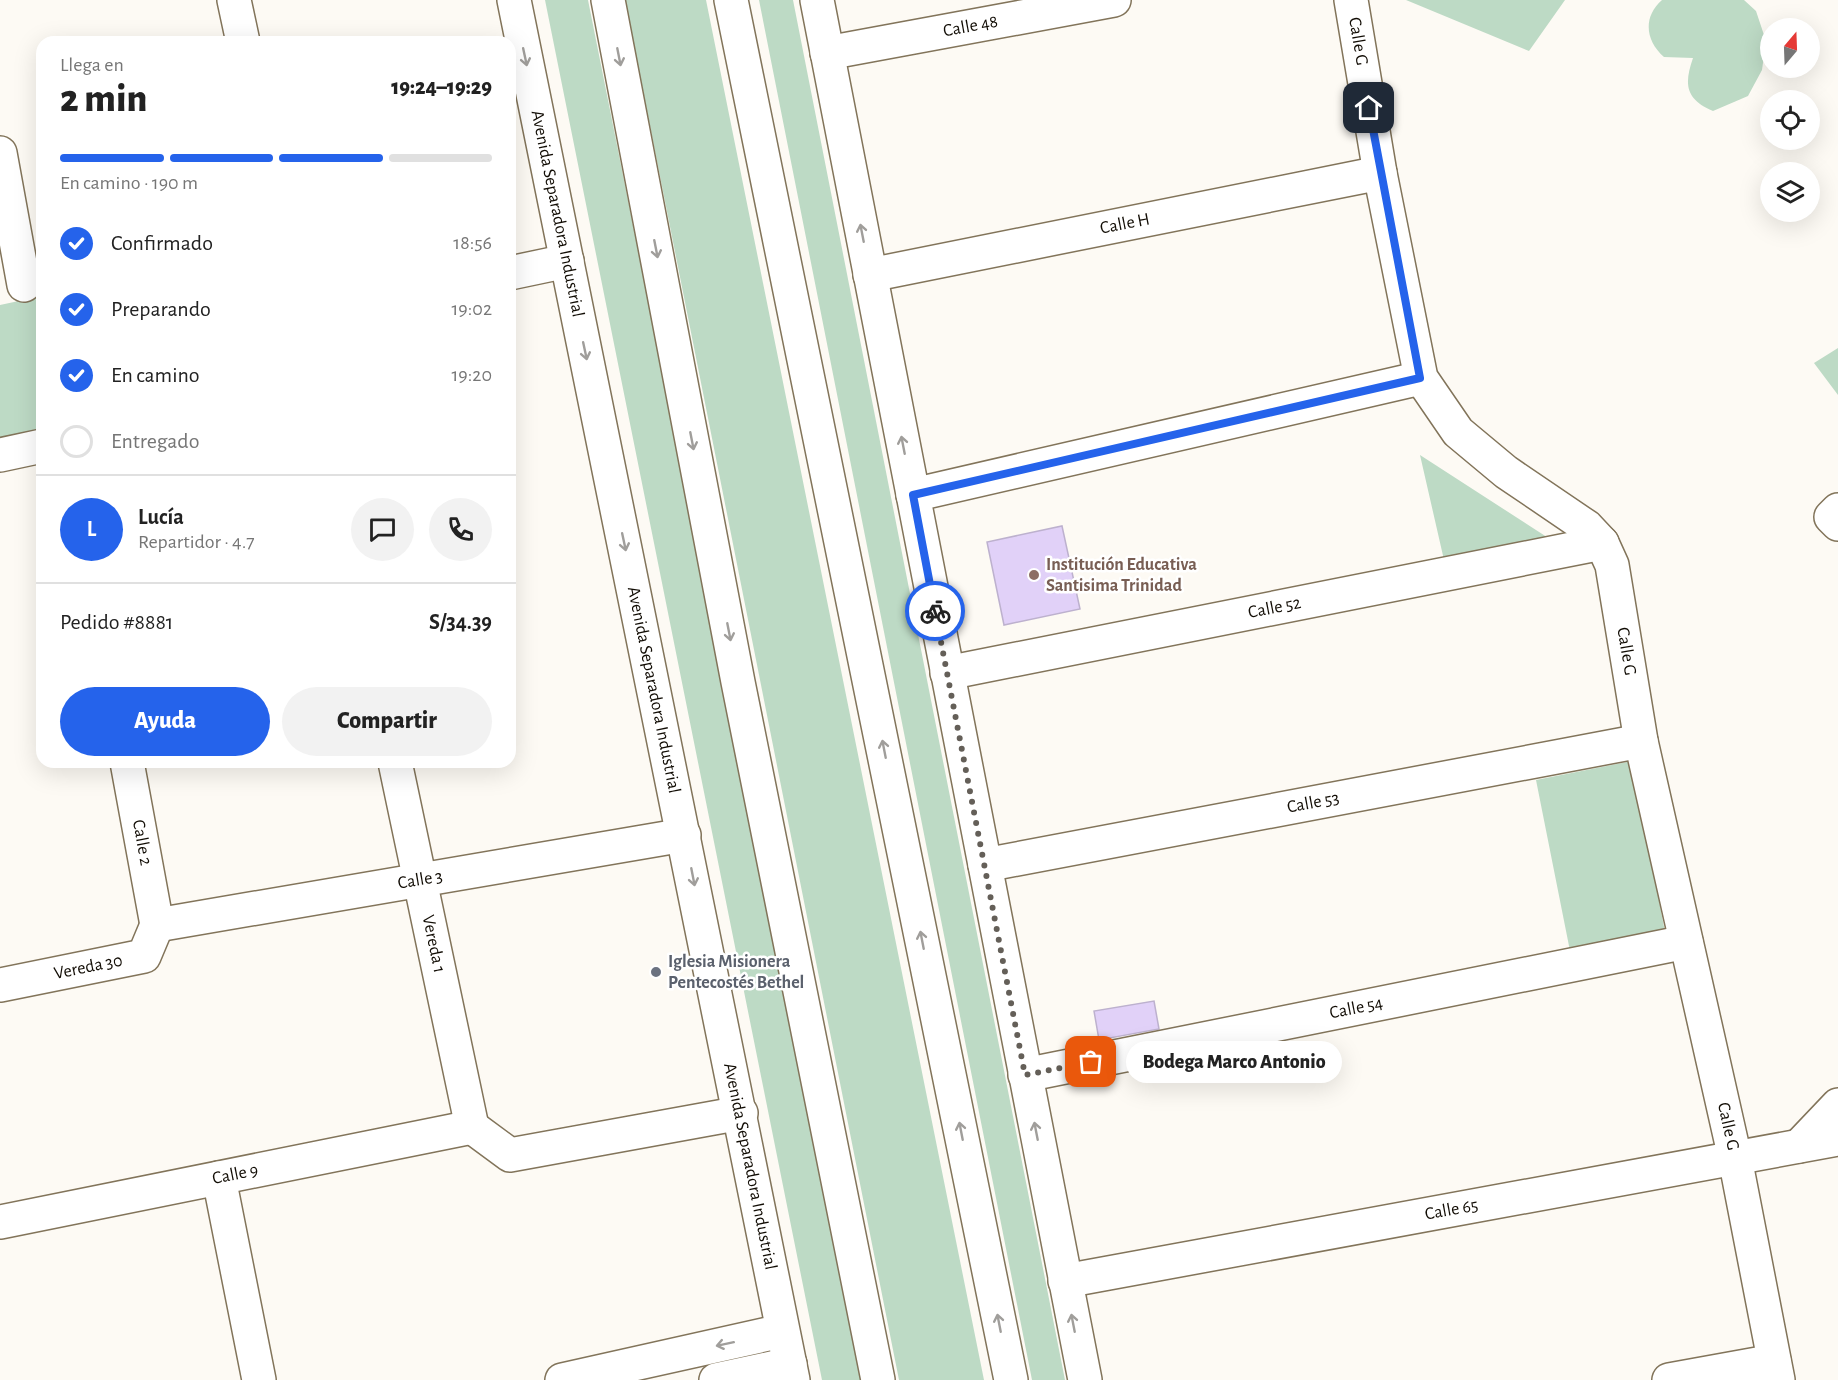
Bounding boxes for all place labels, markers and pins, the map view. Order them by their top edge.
pin [1343,82,1394,133]
place label: Institución Educativa Santisima Trinidad [1046,556,1197,595]
marker: Institución Educativa Santisima Trinidad [1027,568,1041,582]
place label: Iglesia Misionera Pentecostés Bethel [668,953,804,992]
marker: Iglesia Misionera Pentecostés Bethel [649,965,663,979]
pin [1065,1036,1116,1087]
callout: Bodega Marco Antonio [1127,1041,1343,1083]

